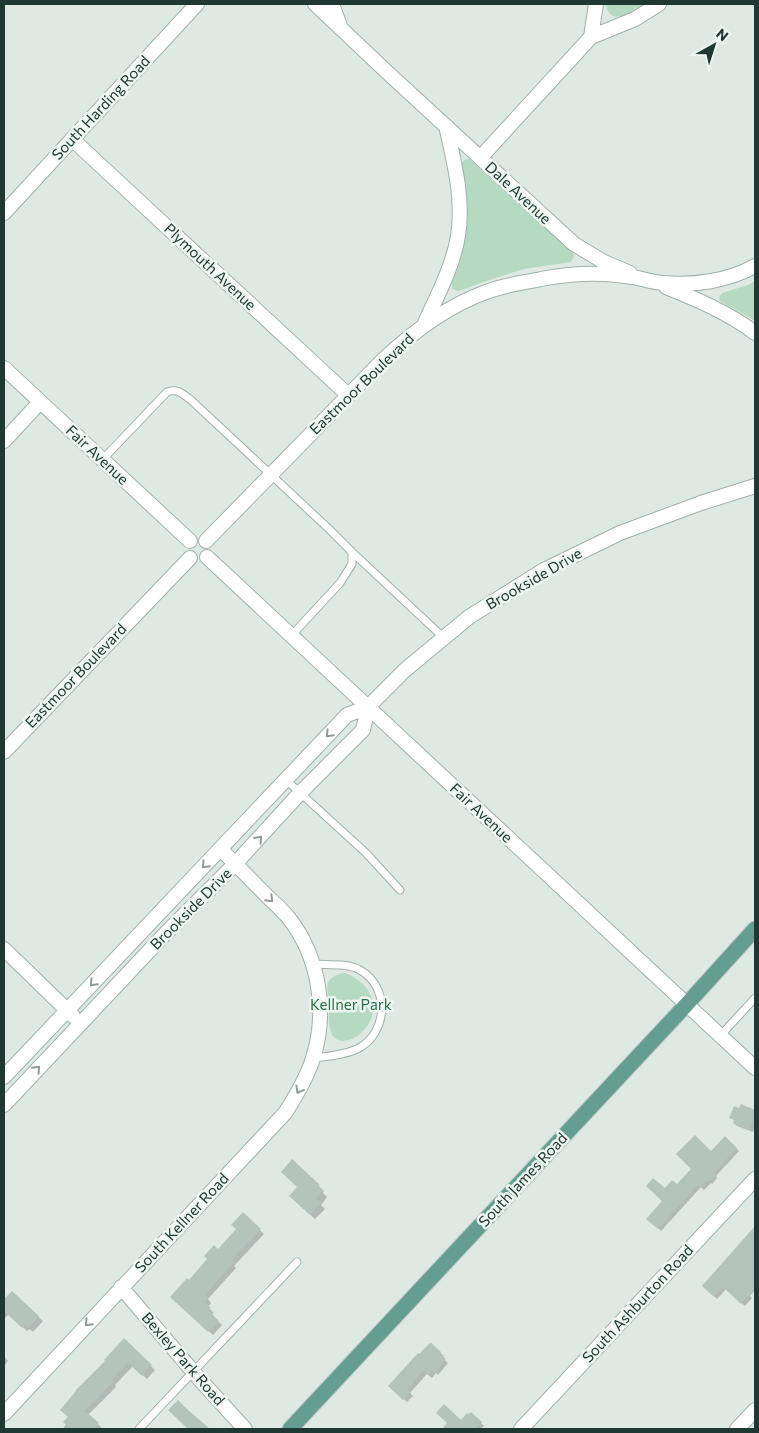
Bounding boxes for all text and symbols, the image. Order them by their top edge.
north arrow [689,20,739,70]
text: N [713,25,732,44]
street label: South Harding Road [47,52,153,163]
street label: Dale Avenue [482,157,555,227]
street label: Plymouth Avenue [161,219,260,313]
street label: Eastmoor Boulevard [305,329,417,438]
street label: Fair Avenue [63,421,133,488]
street label: Brookside Drive [482,543,585,613]
street label: Eastmoor Boulevard [21,619,130,731]
one-way arrow [326,728,335,737]
street label: Fair Avenue [447,779,517,846]
one-way arrow [253,835,262,844]
one-way arrow [202,859,211,868]
street label: Brookside Drive [146,864,235,953]
one-way arrow [264,893,273,902]
one-way arrow [90,977,99,986]
park label: Kellner Park [310,995,392,1013]
one-way arrow [31,1066,40,1075]
one-way arrow [295,1085,305,1094]
street label: South James Road [474,1129,570,1230]
street label: South Kellner Road [131,1169,232,1276]
street label: South Ashburton Road [578,1241,696,1366]
street label: Bexley Park Road [139,1308,229,1408]
one-way arrow [85,1317,94,1326]

